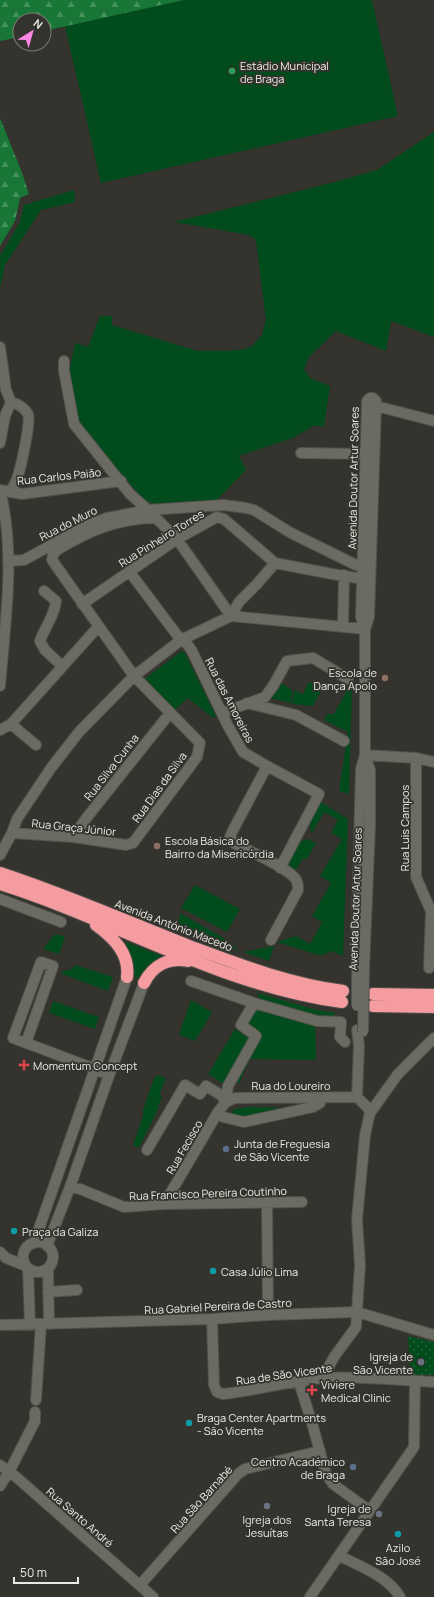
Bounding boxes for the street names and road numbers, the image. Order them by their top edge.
street label: Avenida Doutor Artur Soares [344,406,362,550]
street label: Rua Carlos Paião [16,464,102,488]
street label: Rua do Muro [36,502,100,544]
street label: Rua Pinheiro Torres [116,506,207,570]
street label: Rua das Amoreiras [202,655,258,745]
street label: Rua Silva Cunha [80,731,142,803]
street label: Rua Dias da Silva [128,749,190,825]
street label: Rua Luis Campos [397,785,412,871]
street label: Rua Graça Júnior [31,815,117,839]
street label: Avenida Doutor Artur Soares [345,827,365,971]
street label: Avenida António Macedo [113,896,235,955]
street label: Rua do Loureiro [252,1078,331,1093]
street label: Rua Fecisco [162,1117,206,1177]
street label: Rua Francisco Pereira Coutinho [129,1183,288,1203]
street label: Rua Gabriel Pereira de Castro [144,1295,293,1317]
street label: Rua de São Vicente [235,1360,334,1388]
street label: Rua São Barnabé [167,1462,236,1536]
street label: Rua Santo André [43,1484,117,1551]

